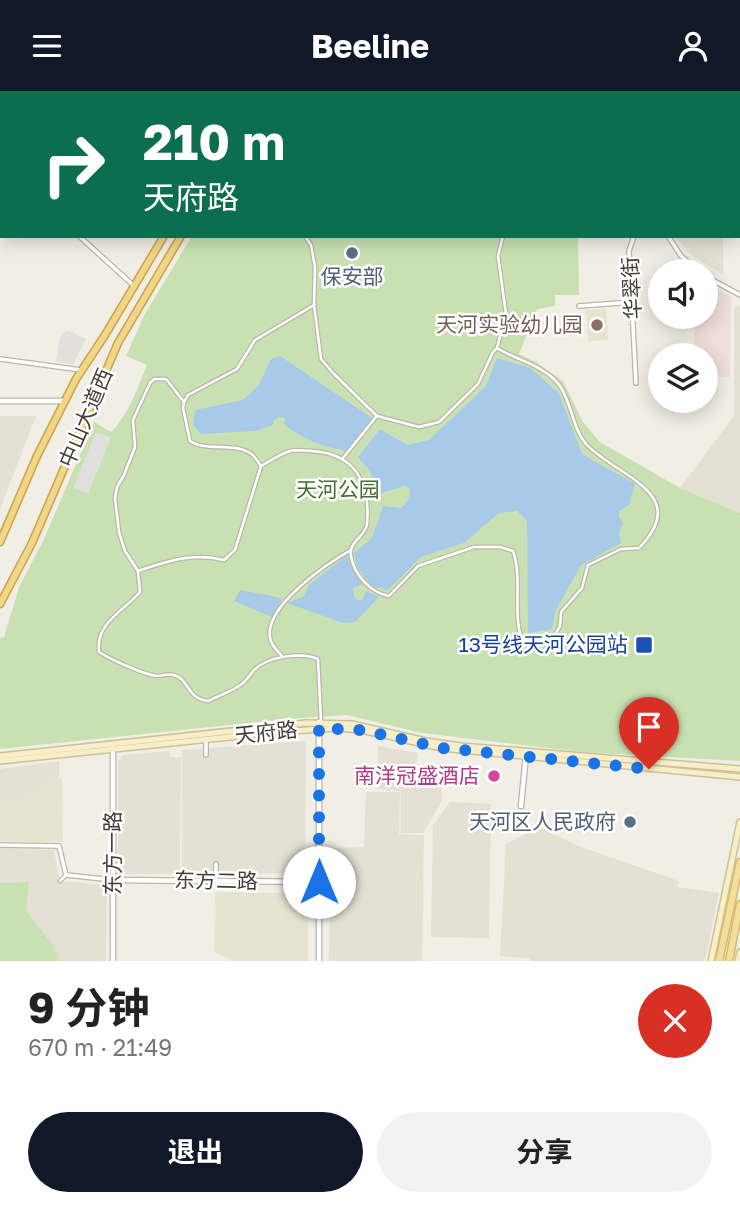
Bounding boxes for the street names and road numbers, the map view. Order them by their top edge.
street label: 华翠街 [616,256,646,320]
street label: 中山大道西 [53,364,118,471]
street label: 天府路 [233,716,299,748]
street label: 东方一路 [99,811,125,895]
street label: 东方二路 [174,866,258,894]

